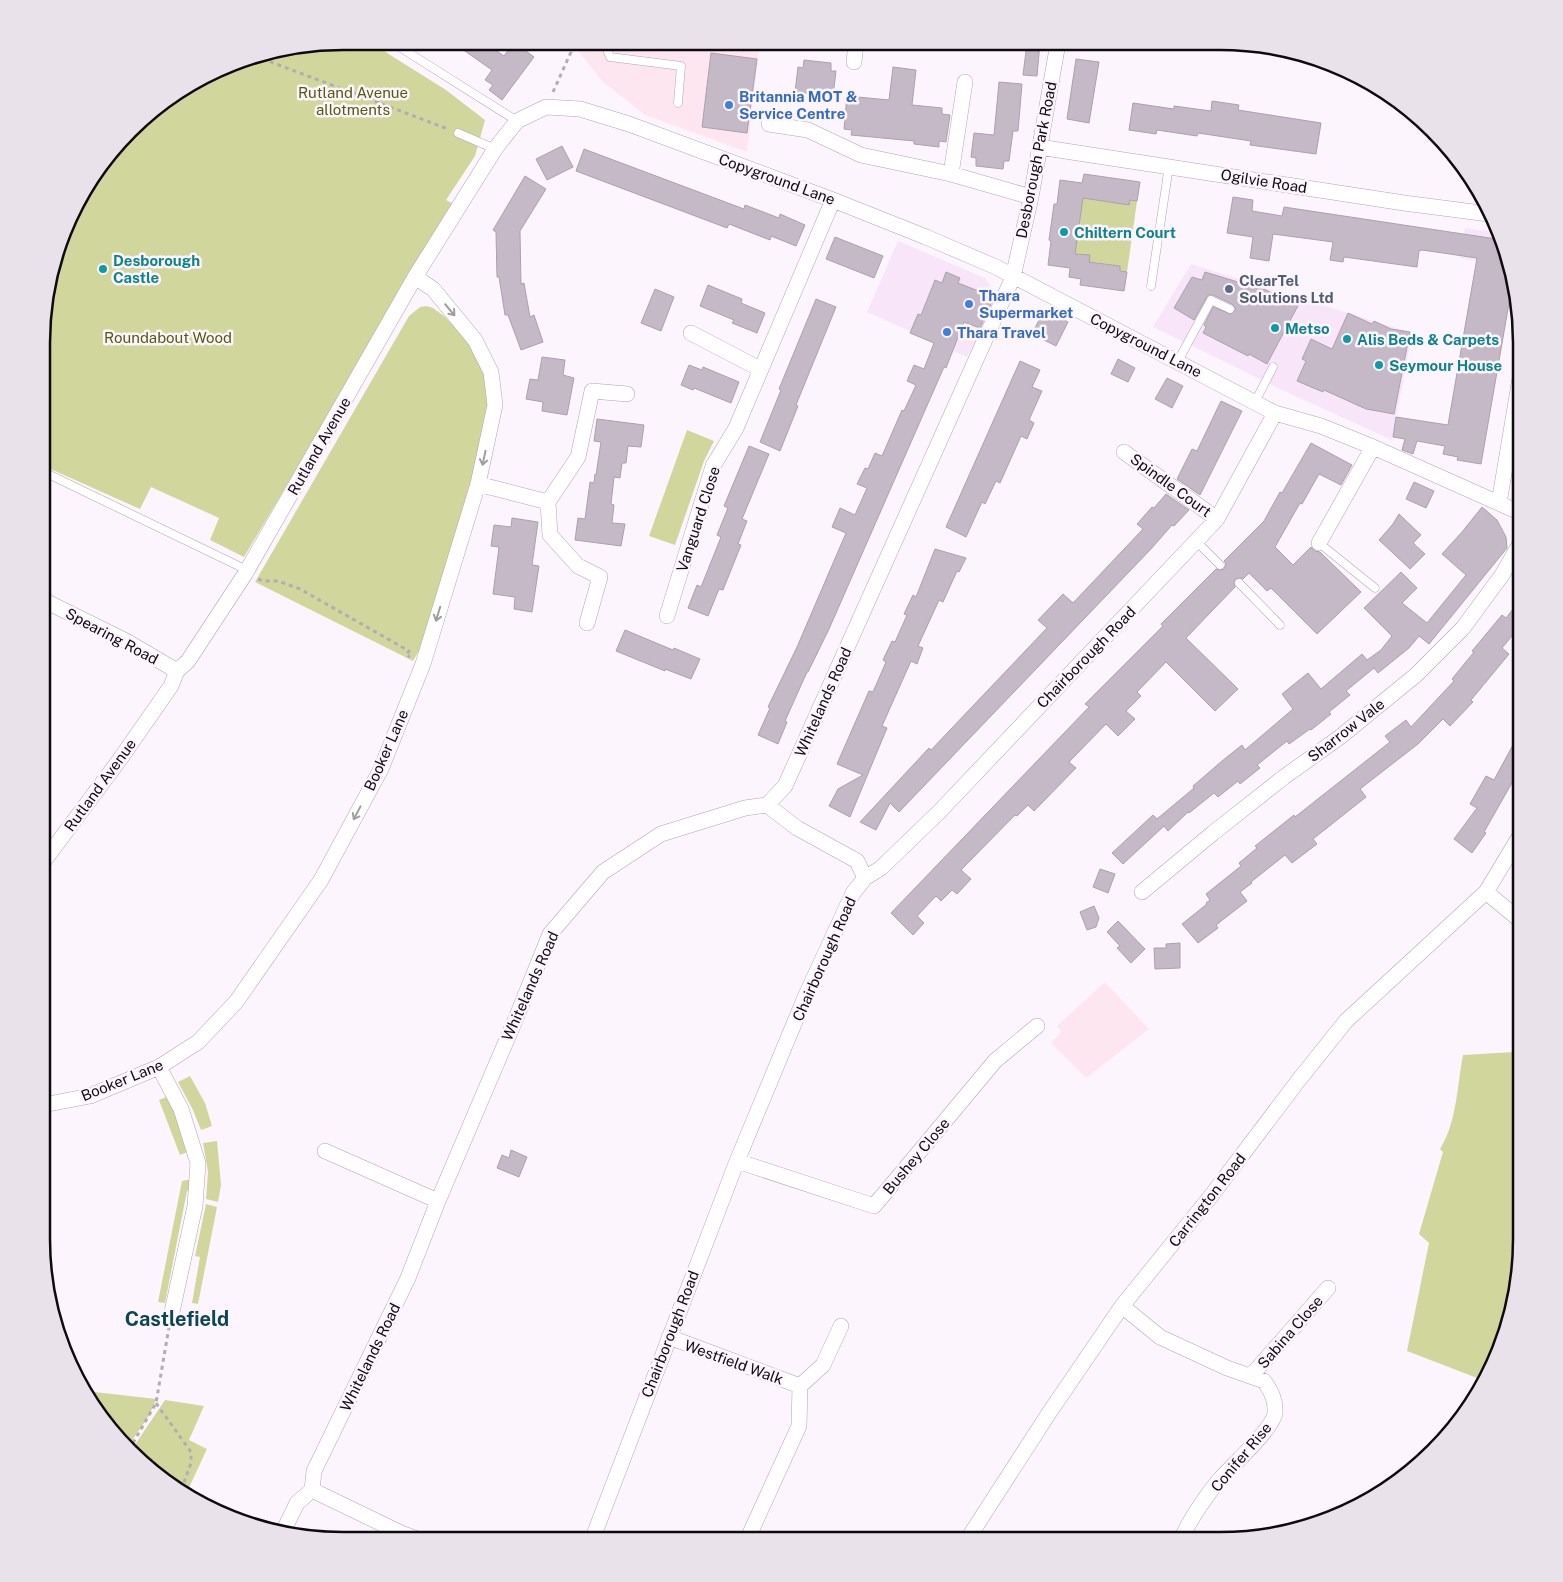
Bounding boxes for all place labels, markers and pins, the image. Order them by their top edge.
place label: Britannia MOT & Service Centre [739,88,858,122]
marker: Britannia MOT & Service Centre [723,99,735,111]
place label: Chiltern Court [1074,224,1176,241]
marker: Chiltern Court [1058,226,1070,238]
place label: Desborough Castle [113,252,200,286]
marker: Desborough Castle [97,263,109,275]
place label: ClearTel Solutions Ltd [1239,272,1334,306]
marker: ClearTel Solutions Ltd [1223,283,1235,295]
place label: Thara Supermarket [979,287,1073,321]
marker: Thara Supermarket [963,298,975,310]
place label: Metso [1285,320,1330,337]
marker: Metso [1269,322,1281,334]
place label: Thara Travel [957,324,1046,341]
marker: Thara Travel [941,326,953,338]
place label: Alis Beds & Carpets [1357,331,1499,348]
marker: Alis Beds & Carpets [1341,333,1353,345]
place label: Seymour House [1389,357,1502,374]
marker: Seymour House [1373,359,1385,371]

